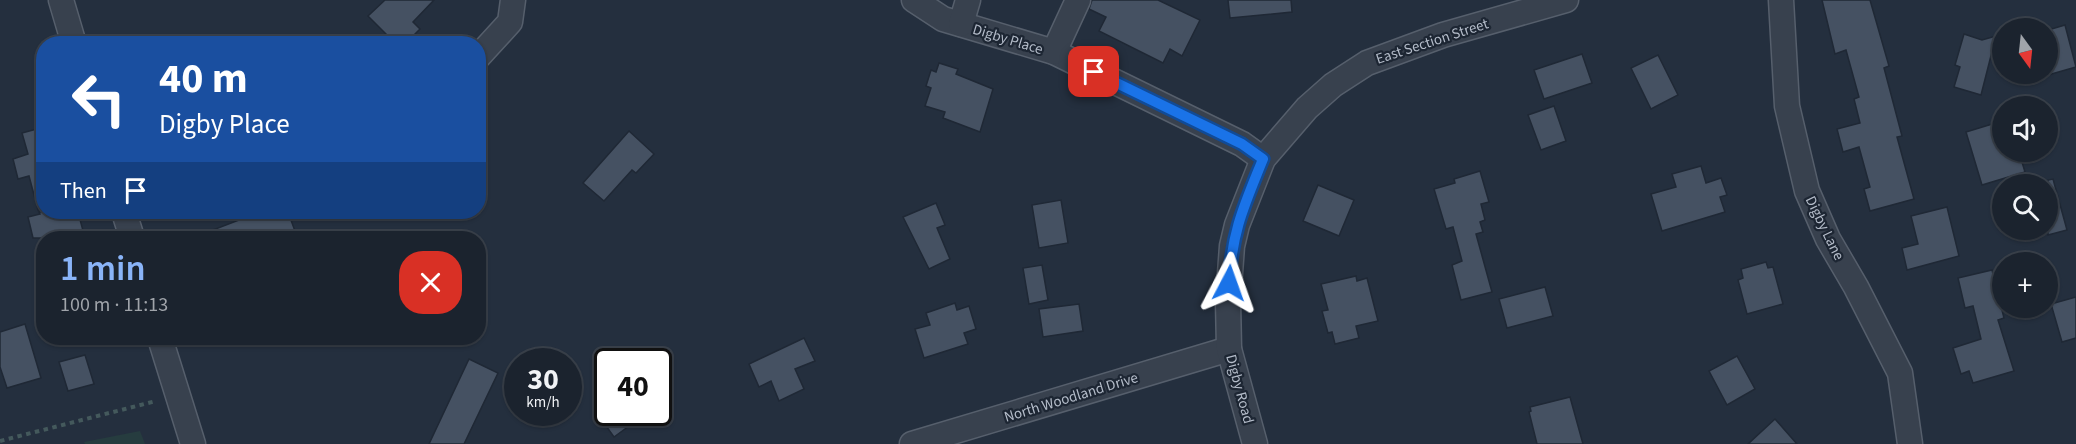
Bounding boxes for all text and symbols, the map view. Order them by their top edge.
street label: East Section Street [1373,13,1491,70]
north arrow [1992,18,2058,84]
map controls [1992,18,2058,318]
street label: Digby Place [970,19,1046,60]
pin [1068,46,1119,97]
text: 40 m [159,49,248,109]
icon: arrive [1077,55,1110,88]
icon: left [60,60,138,138]
button: sound [1992,96,2058,162]
text: Digby Place [159,105,290,144]
icon: arrive [119,174,152,207]
button: search [1992,174,2058,240]
text: Then [60,175,107,207]
street label: Digby Lane [1800,193,1849,264]
text: 1 min [60,243,146,294]
button: close [399,251,462,314]
position arrow [1197,251,1261,315]
button: + [1992,252,2058,318]
text: 100 m · 11:13 [60,291,168,319]
speed limit sign: 40 [594,348,672,426]
street label: Digby Road [1220,352,1259,426]
text: 30 [527,358,559,401]
street label: North Woodland Drive [1002,367,1141,428]
text: km/h [526,392,560,413]

